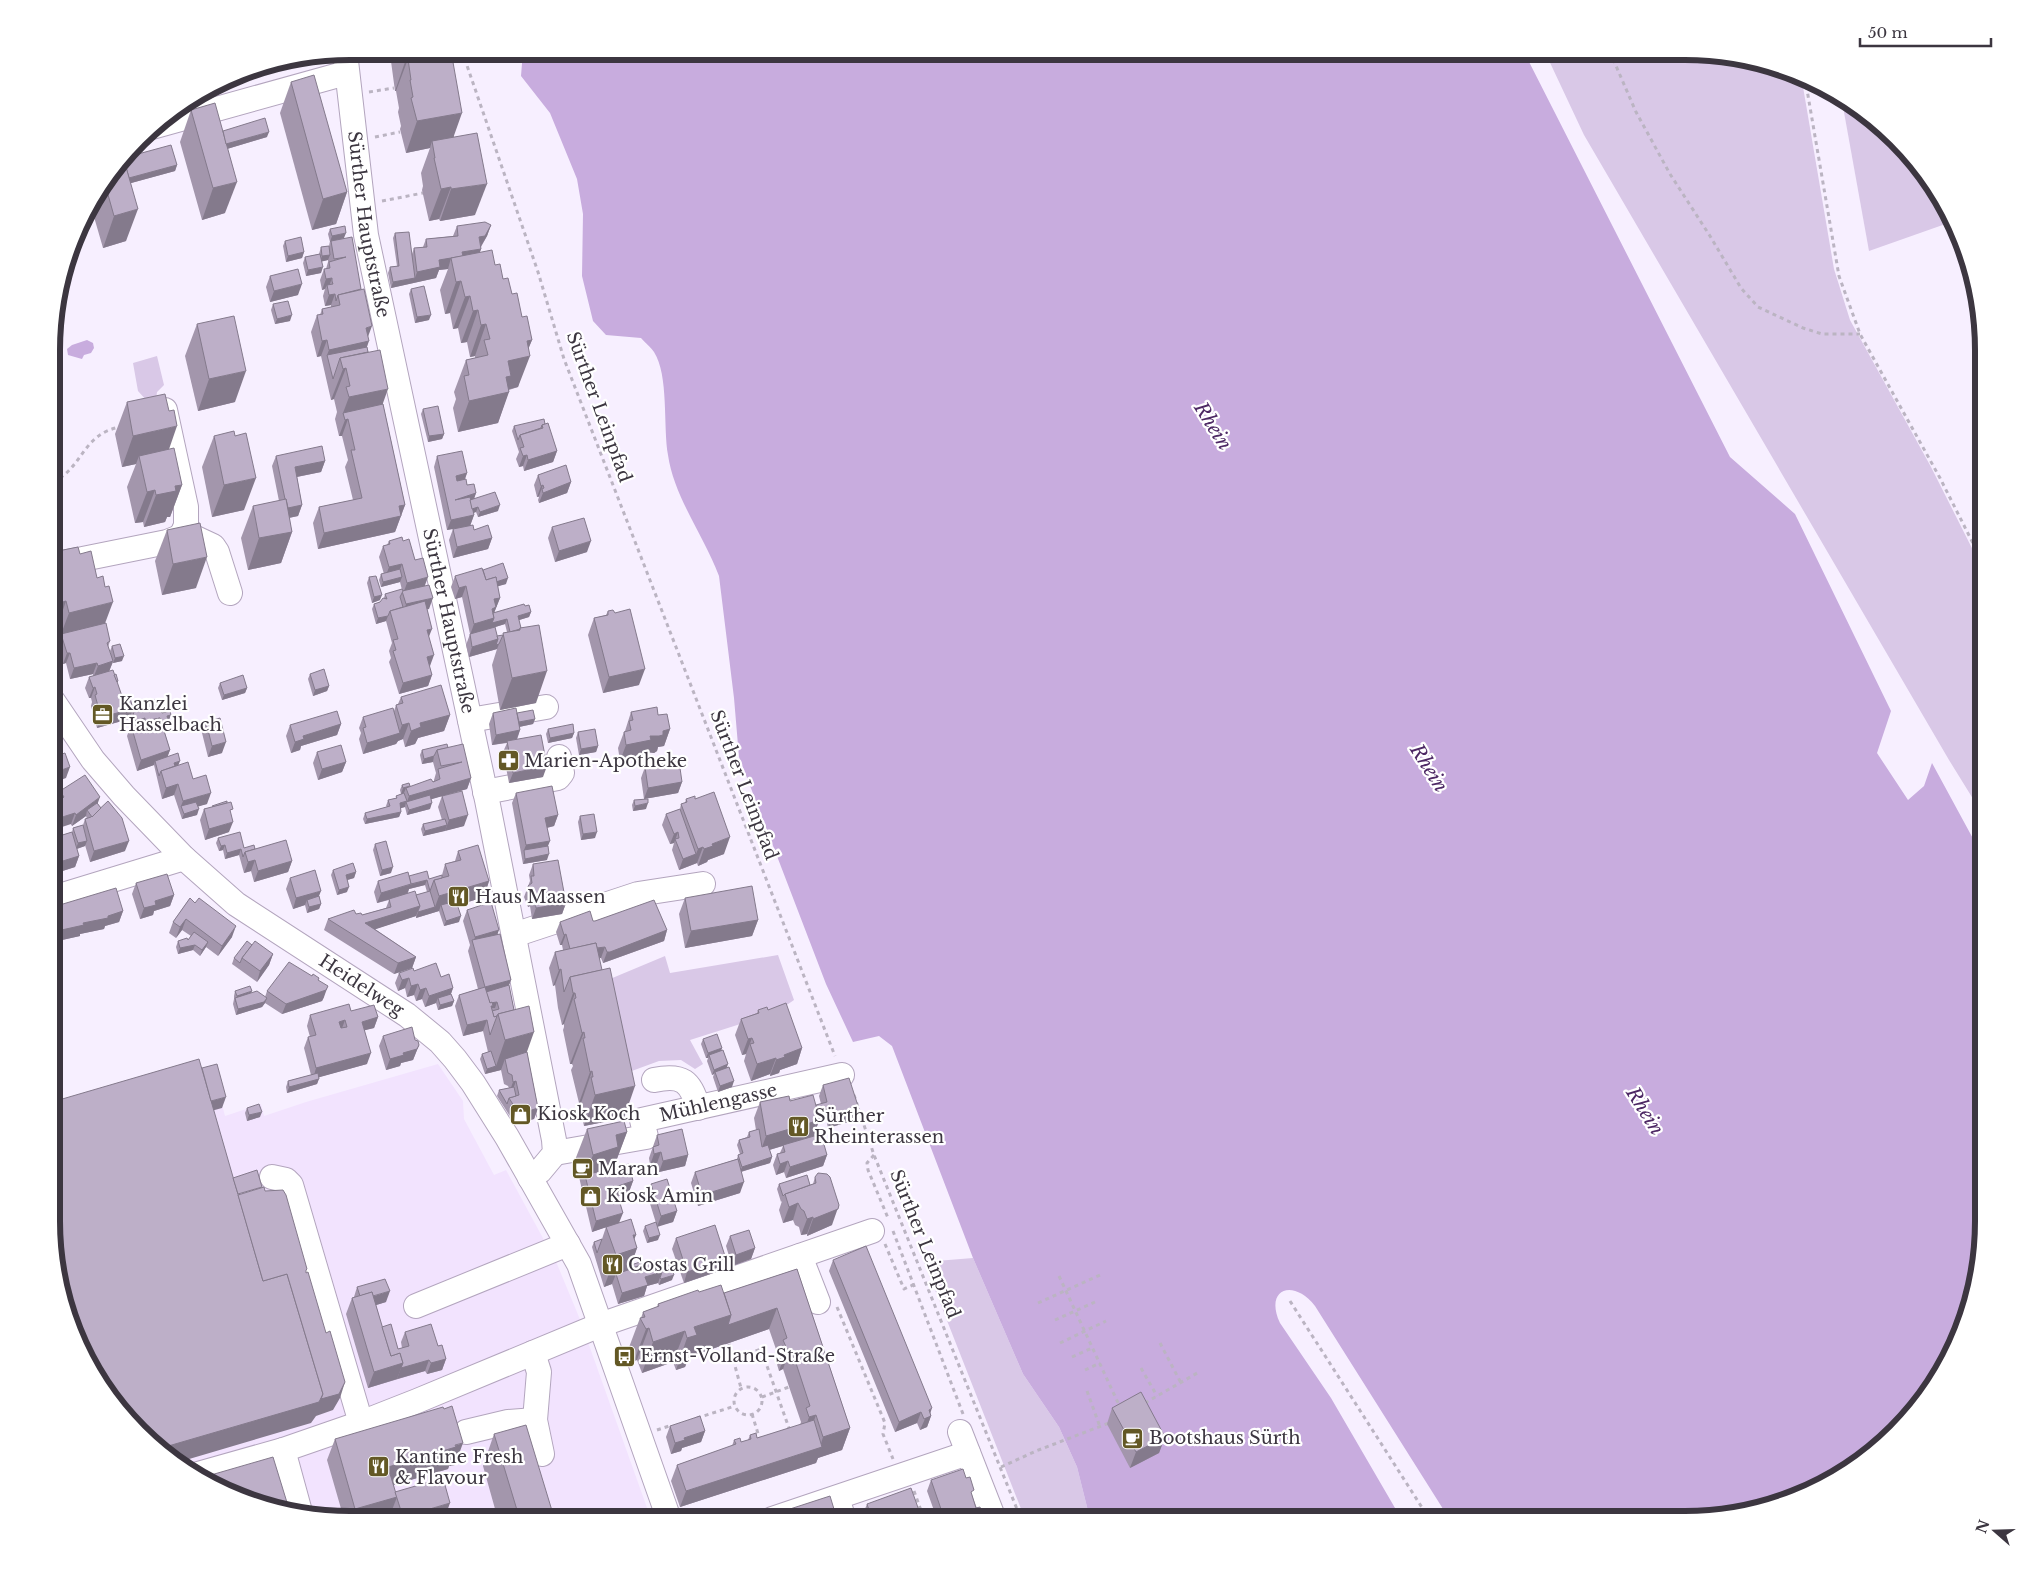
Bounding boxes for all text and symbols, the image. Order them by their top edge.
scale bar [1860,15,1991,47]
text: 50 m [1868,23,1908,42]
street label: Sürther Hauptstraße [343,130,394,320]
street label: Sürther Leinpfad [562,329,636,485]
water label: Rhein [1189,397,1237,454]
street label: Sürther Hauptstraße [418,526,479,716]
place label: Kanzlei Hasselbach [119,693,222,736]
office icon: Kanzlei Hasselbach [91,702,115,726]
street label: Sürther Leinpfad [705,707,783,863]
water label: Rhein [1405,739,1453,796]
pharmacy icon: Marien-Apotheke [496,749,520,773]
place label: Marien-Apotheke [524,750,687,772]
restaurant icon: Haus Maassen [447,885,471,909]
place label: Haus Maassen [475,886,606,908]
street label: Heidelweg [315,950,408,1021]
street label: Mühlengasse [657,1079,779,1127]
water label: Rhein [1621,1082,1669,1139]
shop icon: Kiosk Koch [509,1102,533,1126]
place label: Kiosk Koch [537,1103,640,1125]
place label: Sürther Rheinterassen [814,1105,944,1148]
restaurant icon: Sürther Rheinterassen [786,1114,810,1138]
cafe icon: Maran [570,1157,594,1181]
place label: Maran [598,1158,659,1180]
street label: Sürther Leinpfad [885,1166,965,1322]
shop icon: Kiosk Amin [578,1184,602,1208]
place label: Kiosk Amin [606,1185,713,1207]
restaurant icon: Costas Grill [600,1253,624,1277]
place label: Costas Grill [628,1254,735,1276]
bus stop icon: Ernst-Volland-Straße [612,1344,636,1368]
place label: Ernst-Volland-Straße [640,1345,835,1367]
cafe icon: Bootshaus Sürth [1121,1426,1145,1450]
place label: Bootshaus Sürth [1149,1427,1301,1449]
place label: Kantine Fresh & Flavour [395,1446,523,1489]
restaurant icon: Kantine Fresh & Flavour [367,1455,391,1479]
north arrow [1970,1506,2020,1556]
text: N [1972,1517,1993,1536]

